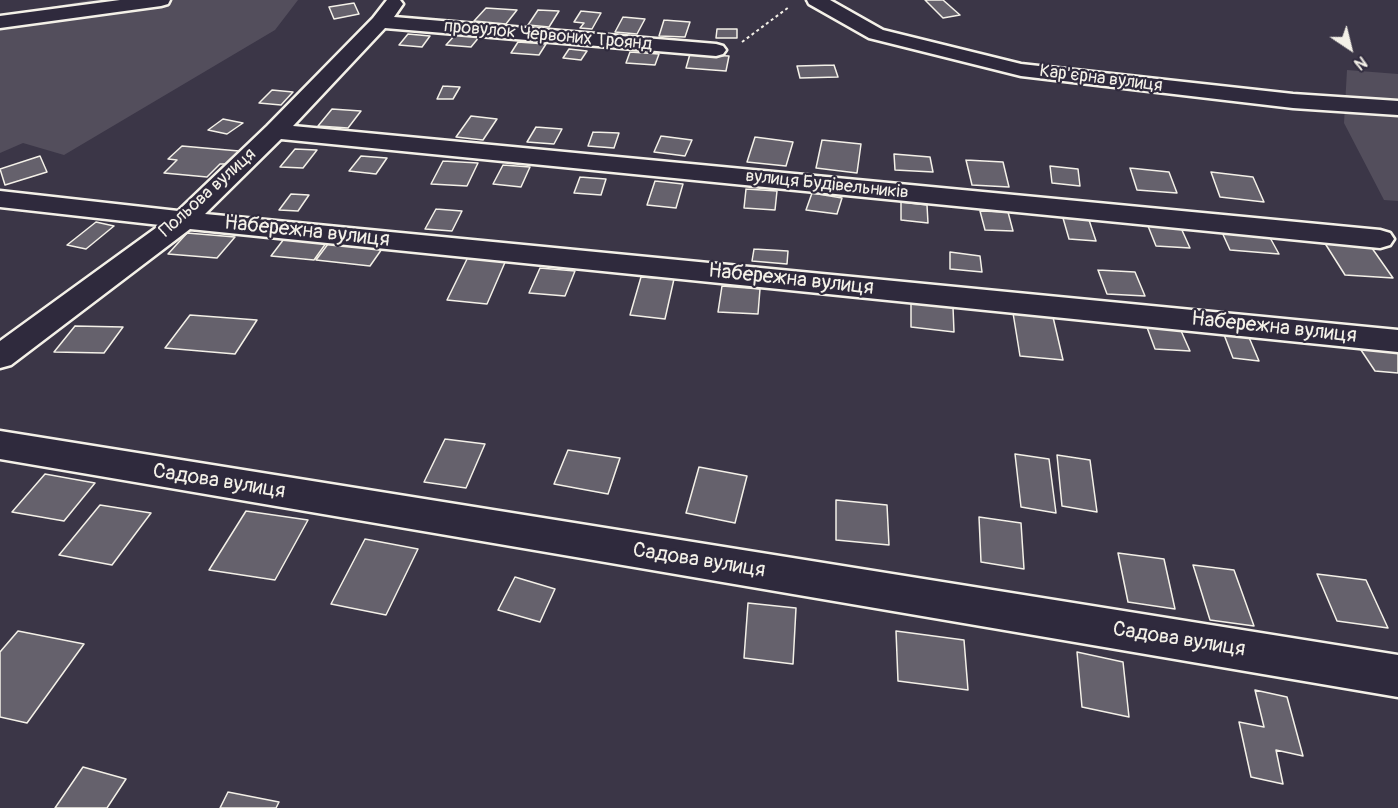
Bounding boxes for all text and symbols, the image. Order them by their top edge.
street label: провулок Червоних Троянд [443,16,653,56]
north arrow [1320,18,1380,78]
text: N [1350,51,1371,74]
street label: Кар'єрна вулиця [1038,61,1164,97]
street label: Польова вулиця [155,144,261,242]
street label: вулиця Будівельників [744,166,910,204]
street label: Набережна вулиця [223,211,391,253]
street label: Набережна вулиця [707,259,875,301]
street label: Набережна вулиця [1190,307,1358,349]
street label: Садова вулиця [151,459,287,505]
street label: Садова вулиця [631,538,767,584]
street label: Садова вулиця [1111,617,1247,663]

